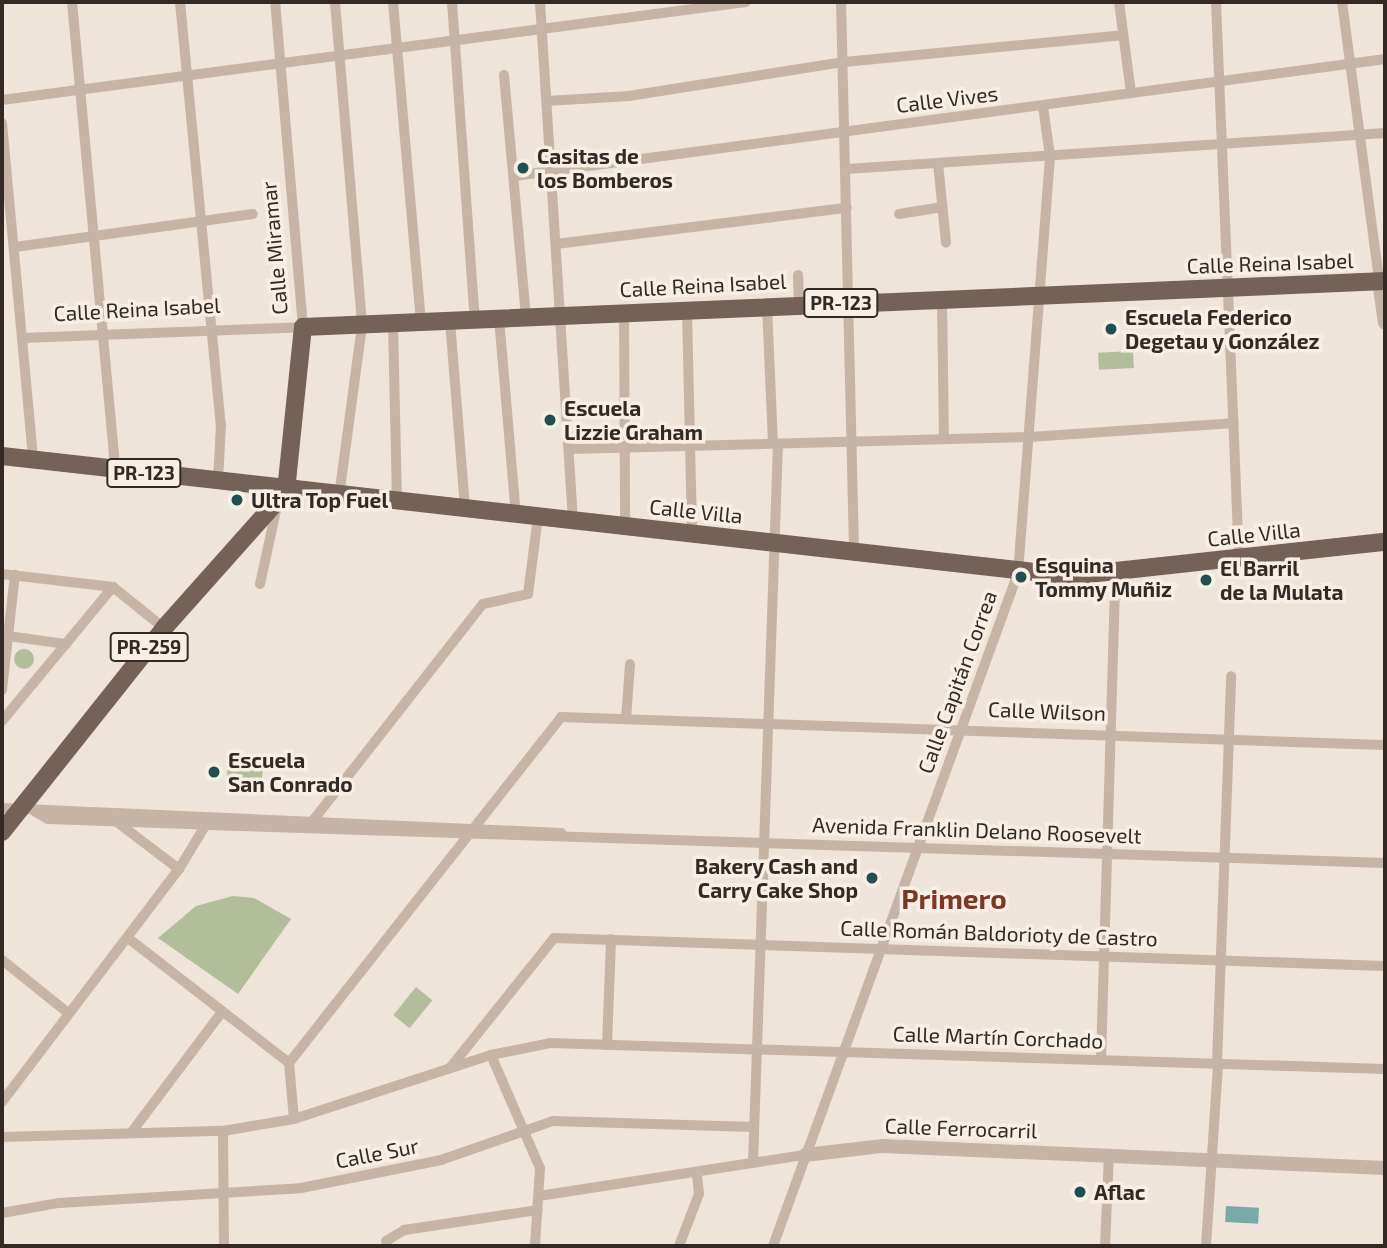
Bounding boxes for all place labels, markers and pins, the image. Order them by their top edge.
place label: Casitas de los Bomberos [537,143,673,193]
marker: Casitas de los Bomberos [515,160,531,176]
place label: Escuela Federico Degetau y González [1125,304,1321,354]
marker: Escuela Federico Degetau y González [1103,321,1119,337]
place label: Escuela Lizzie Graham [564,395,703,445]
marker: Escuela Lizzie Graham [542,412,558,428]
place label: Ultra Top Fuel [251,487,389,513]
marker: Ultra Top Fuel [229,492,245,508]
place label: Esquina Tommy Muñiz [1035,552,1172,602]
place label: El Barril de la Mulata [1220,555,1343,605]
marker: Esquina Tommy Muñiz [1013,569,1029,585]
marker: El Barril de la Mulata [1198,572,1214,588]
place label: Escuela San Conrado [228,747,353,797]
marker: Escuela San Conrado [206,764,222,780]
place label: Bakery Cash and Carry Cake Shop [694,853,858,903]
marker: Bakery Cash and Carry Cake Shop [864,870,880,886]
place label: Aflac [1094,1179,1145,1205]
marker: Aflac [1072,1184,1088,1200]

